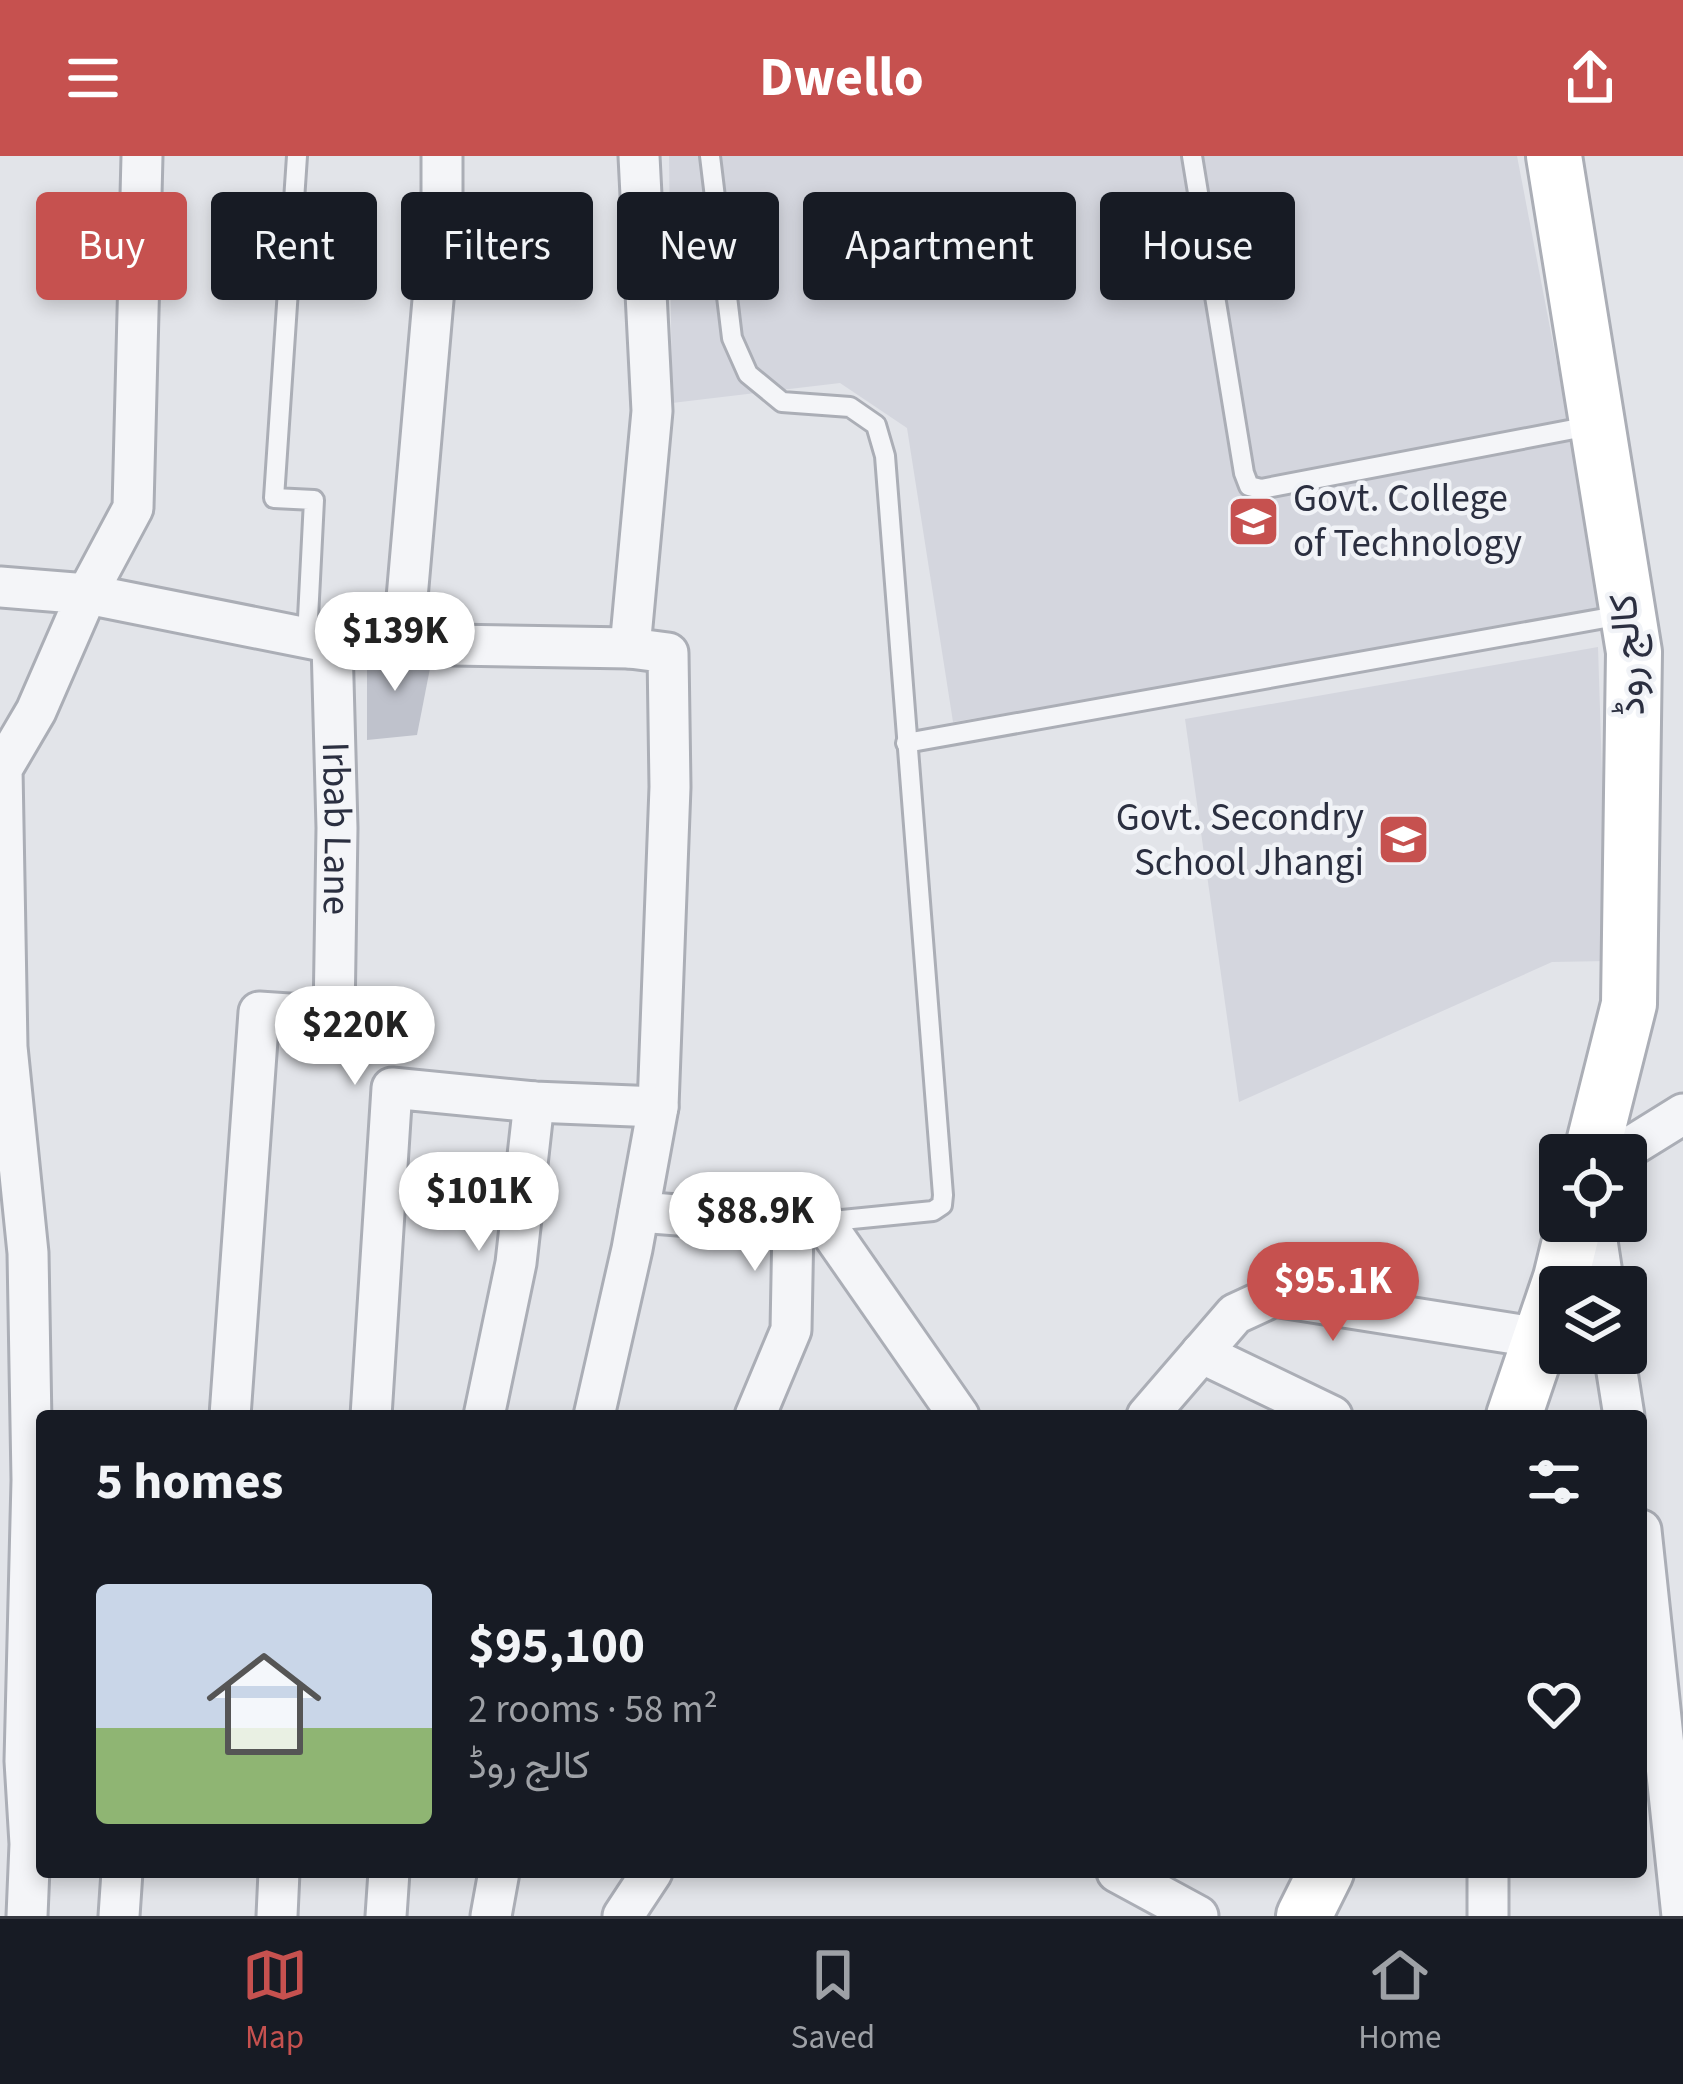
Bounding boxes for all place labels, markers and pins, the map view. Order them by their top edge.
place label: Govt. College of Technology [1293,471,1522,572]
school or university icon: Govt. College of Technology [1226,493,1282,549]
pin: $139K [311,592,479,694]
place label: Govt. Secondry School Jhangi [1116,790,1364,891]
school or university icon: Govt. Secondry School Jhangi [1375,812,1431,868]
pin: $220K [271,986,439,1088]
pin: $101K [395,1152,563,1254]
pin: $88.9K [657,1172,853,1274]
pin: $95.1K [1235,1242,1431,1344]

